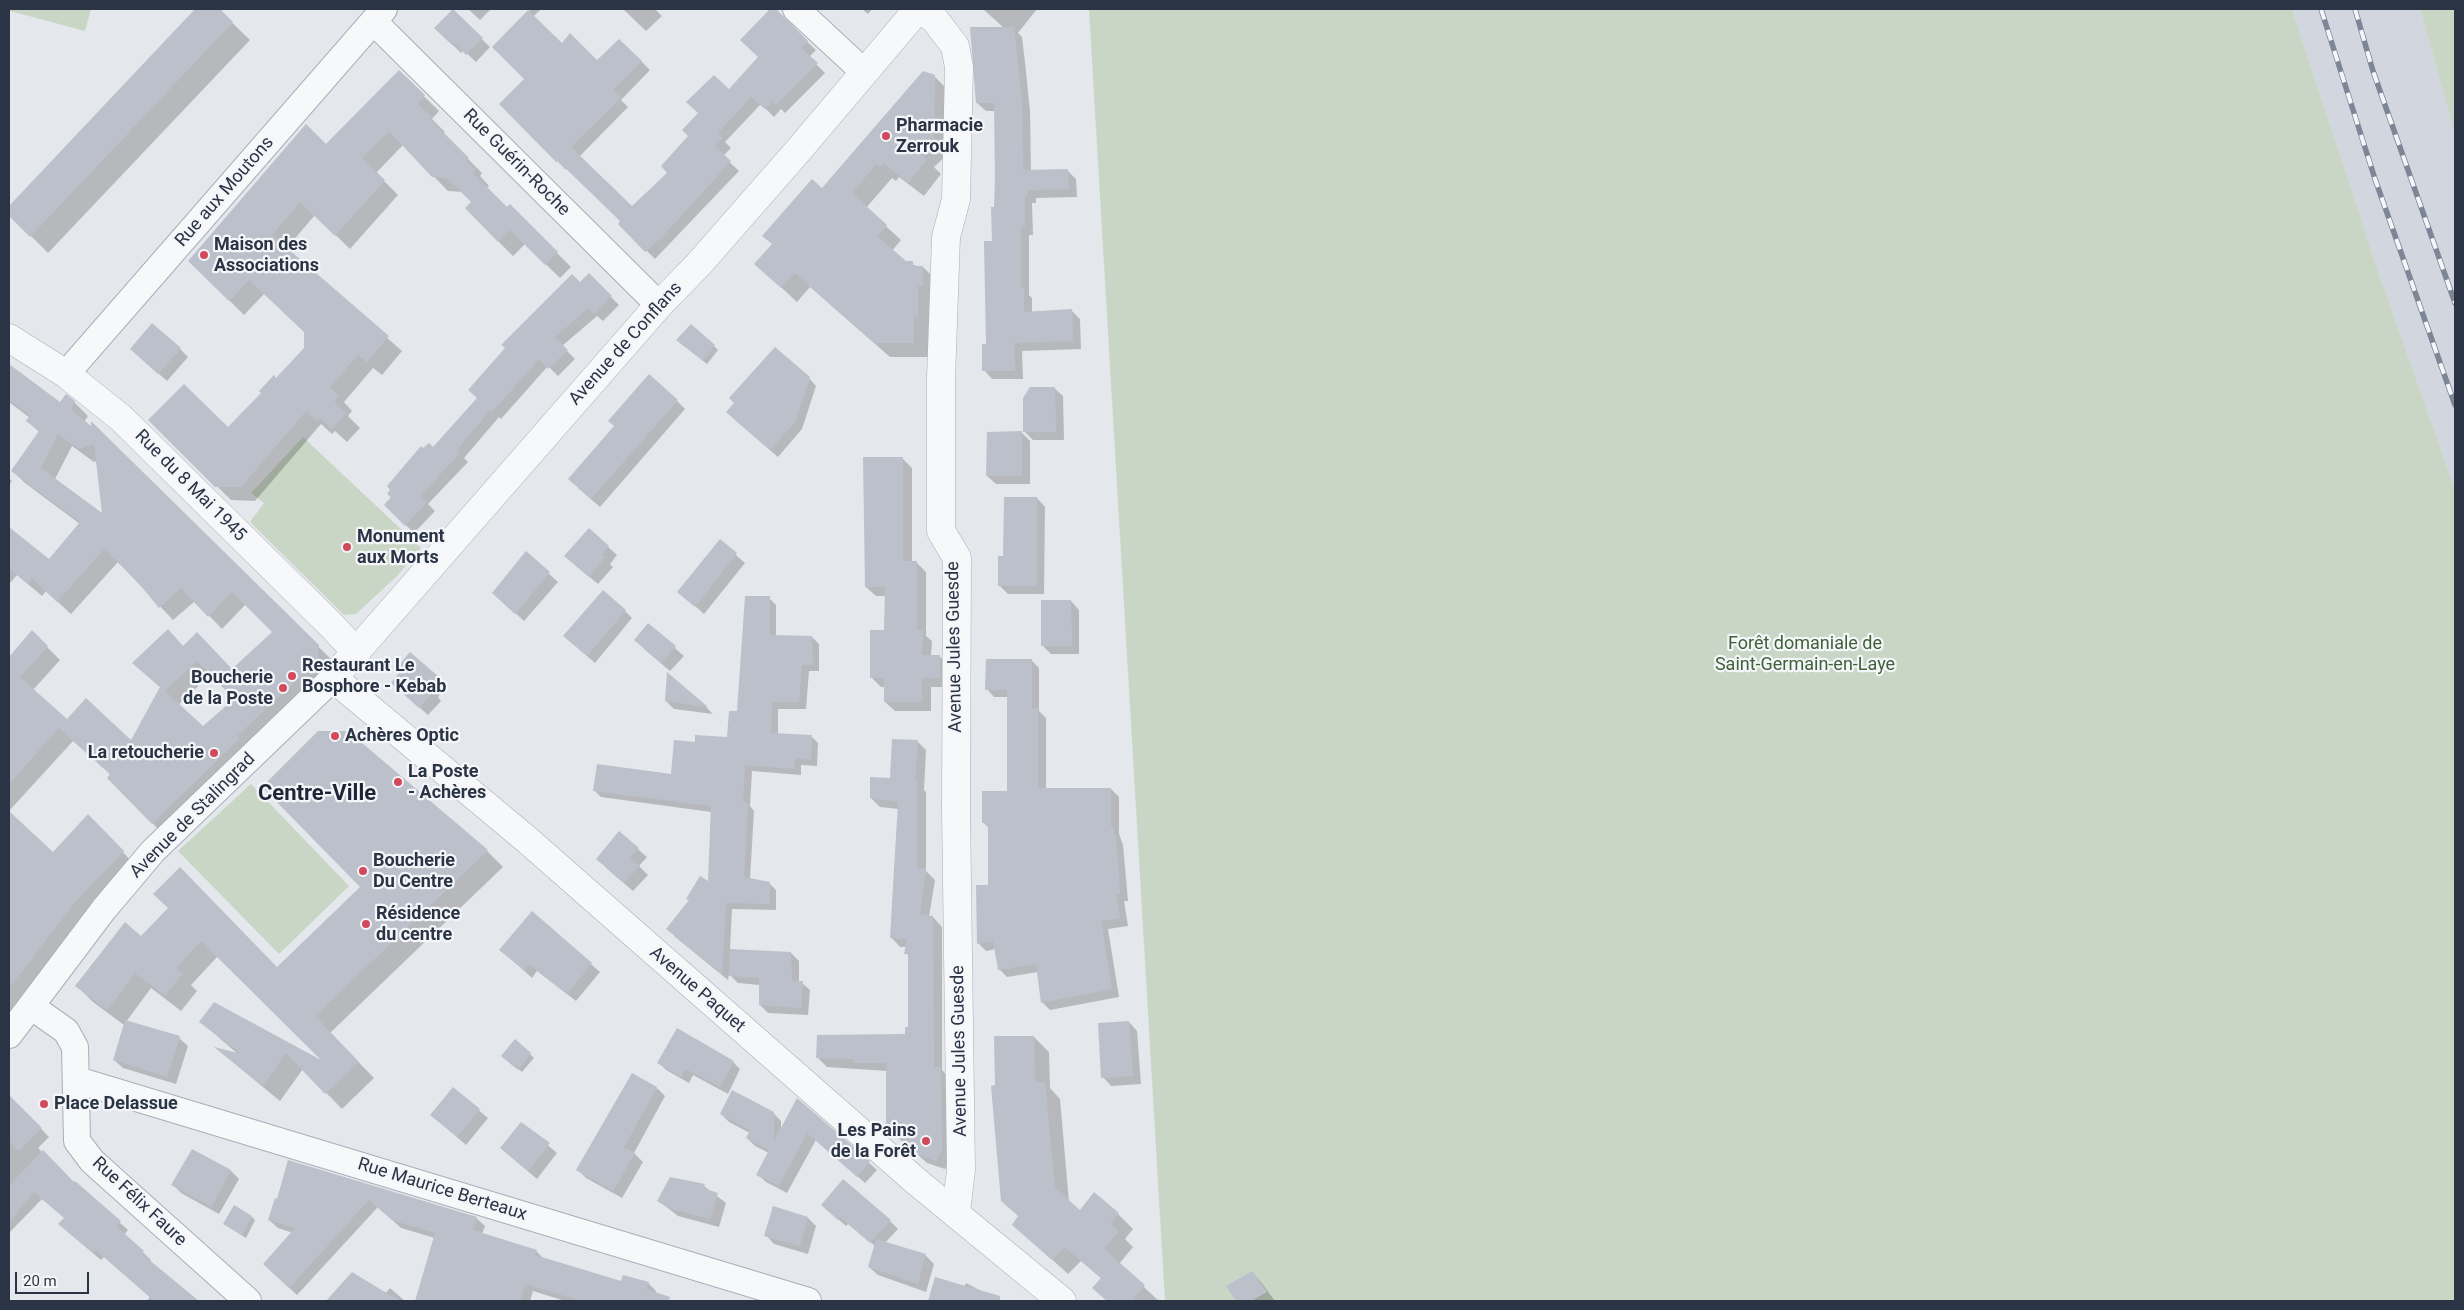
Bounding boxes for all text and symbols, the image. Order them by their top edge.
street label: Rue Guérin-Roche [458,105,574,221]
place label: Pharmacie Zerrouk [896,115,983,158]
marker: Pharmacie Zerrouk [880,130,892,142]
street label: Rue aux Moutons [171,132,279,252]
place label: Maison des Associations [214,234,319,276]
marker: Maison des Associations [198,249,210,261]
street label: Avenue de Conflans [565,278,687,410]
street label: Rue du 8 Mai 1945 [130,426,250,546]
place label: Monument aux Morts [357,526,445,568]
marker: Monument aux Morts [341,541,353,553]
street label: Avenue Jules Guesde [943,561,967,733]
park label: Forêt domaniale de Saint-Germain-en-Laye [1715,633,1895,676]
place label: Restaurant Le Bosphore - Kebab [302,655,446,698]
place label: Boucherie de la Poste [183,667,273,710]
marker: Restaurant Le Bosphore - Kebab [286,670,298,682]
marker: Boucherie de la Poste [277,682,289,694]
place label: Achères Optic [345,725,459,747]
marker: Achères Optic [329,730,341,742]
place label: La retoucherie [88,742,204,764]
marker: La retoucherie [208,747,220,759]
street label: Avenue de Stalingrad [126,749,260,883]
place label: La Poste - Achères [408,761,486,804]
marker: La Poste - Achères [392,776,404,788]
district label: Centre-Ville [258,781,376,807]
place label: Boucherie Du Centre [373,850,455,892]
marker: Boucherie Du Centre [357,865,369,877]
place label: Résidence du centre [376,903,460,946]
marker: Résidence du centre [360,918,372,930]
street label: Avenue Paquet [645,942,749,1038]
street label: Avenue Jules Guesde [948,965,972,1137]
place label: Place Delassue [54,1093,178,1115]
marker: Place Delassue [38,1098,50,1110]
place label: Les Pains de la Forêt [831,1120,916,1162]
marker: Les Pains de la Forêt [920,1135,932,1147]
street label: Rue Félix Faure [87,1153,191,1251]
street label: Rue Maurice Berteaux [355,1154,529,1226]
scale bar [18,1262,91,1294]
text: 20 m [23,1272,57,1290]

